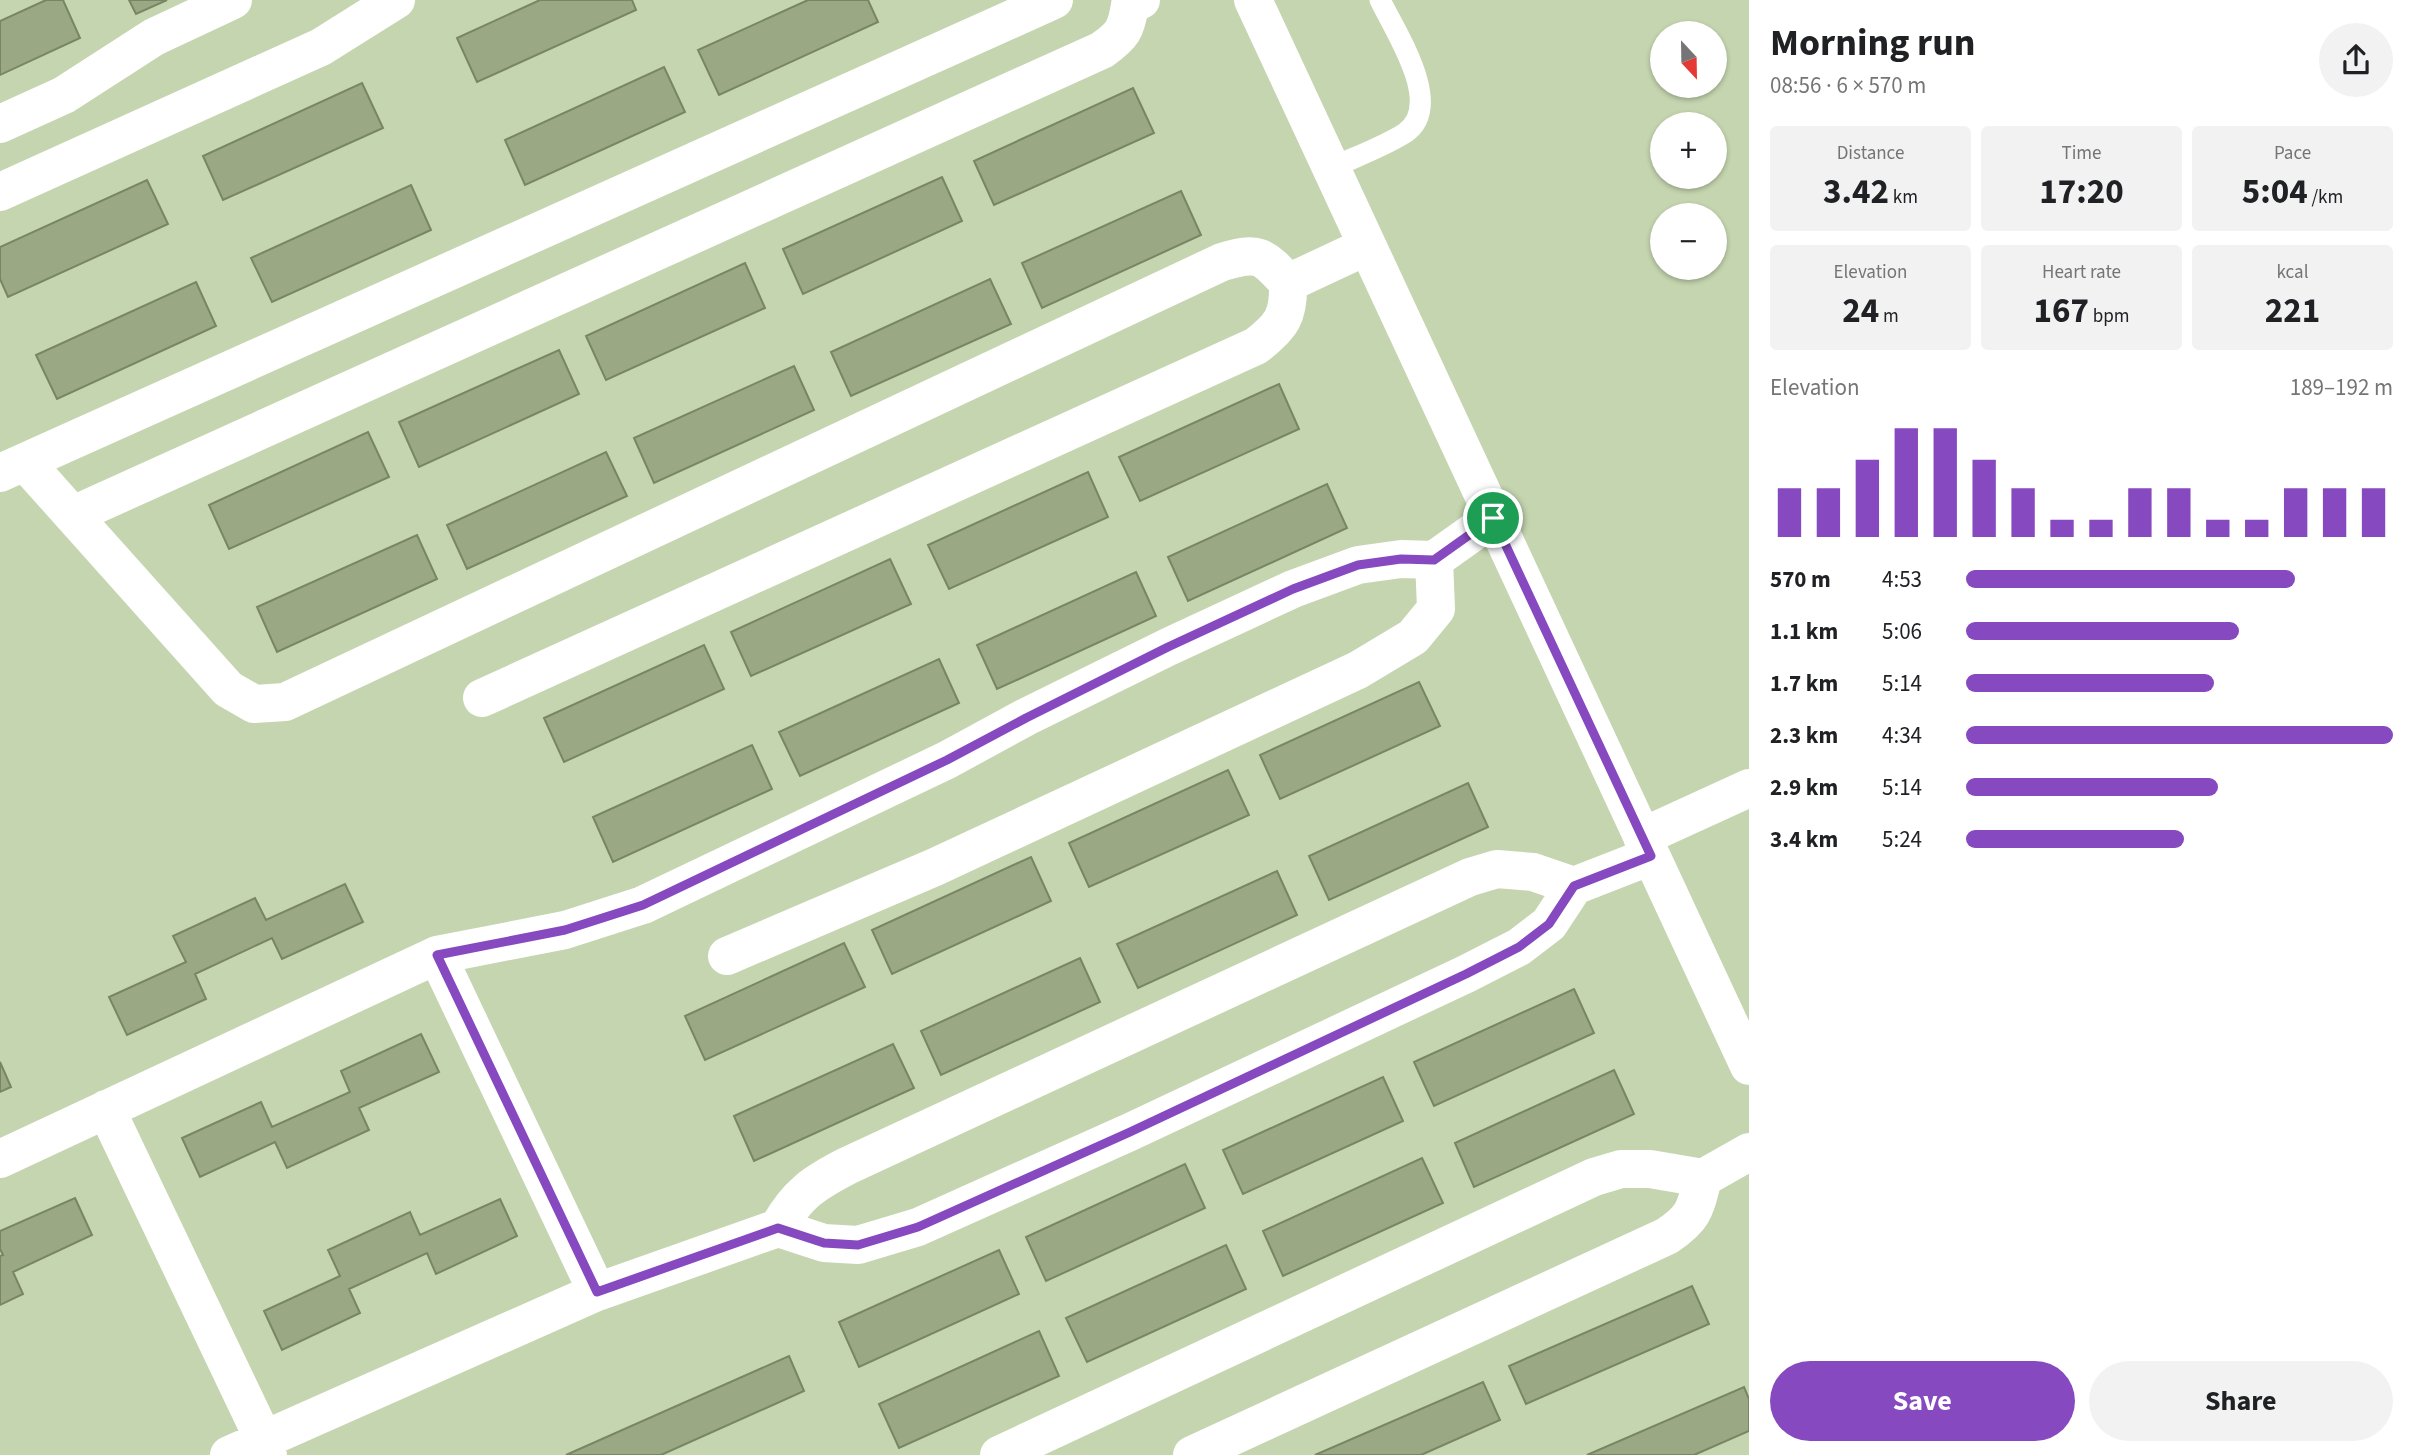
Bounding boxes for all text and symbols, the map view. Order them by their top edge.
text: Morning run [1770,16,1975,70]
north arrow [1650,21,1727,98]
map controls [1650,21,1727,280]
button: share [2319,23,2393,97]
text: 08:56 · 6 × 570 m [1770,69,1926,102]
button: + [1650,112,1727,189]
text: Distance [1837,140,1904,167]
text: Time [2061,140,2102,167]
text: Pace [2274,140,2311,167]
text: 3.42 [1823,167,1889,217]
text: 17:20 [2039,167,2124,217]
text: 5:04 [2242,167,2308,217]
text: km [1889,184,1918,211]
text: /km [2308,184,2343,211]
button: − [1650,203,1727,280]
text: Elevation [1834,259,1907,286]
text: Heart rate [2042,259,2121,286]
text: kcal [2277,259,2308,286]
text: 24 [1842,286,1879,336]
text: 167 [2033,286,2089,336]
text: 221 [2265,286,2320,336]
text: m [1879,303,1899,330]
text: bpm [2089,303,2130,330]
text: Elevation [1770,371,1860,404]
text: 189–192 m [2290,371,2393,404]
pin [1463,488,1523,548]
icon: arrive [1474,499,1512,537]
text: 570 m [1770,563,1831,596]
text: 4:53 [1882,563,1922,596]
text: 1.1 km [1770,615,1838,648]
text: 5:06 [1882,615,1922,648]
text: 1.7 km [1770,667,1838,700]
text: 5:14 [1882,667,1922,700]
text: 2.3 km [1770,719,1838,752]
text: 4:34 [1882,719,1922,752]
text: 2.9 km [1770,771,1838,804]
text: 5:14 [1882,771,1922,804]
text: 3.4 km [1770,823,1838,856]
text: 5:24 [1882,823,1922,856]
button: Save [1770,1361,2075,1441]
button: Share [2089,1361,2393,1441]

